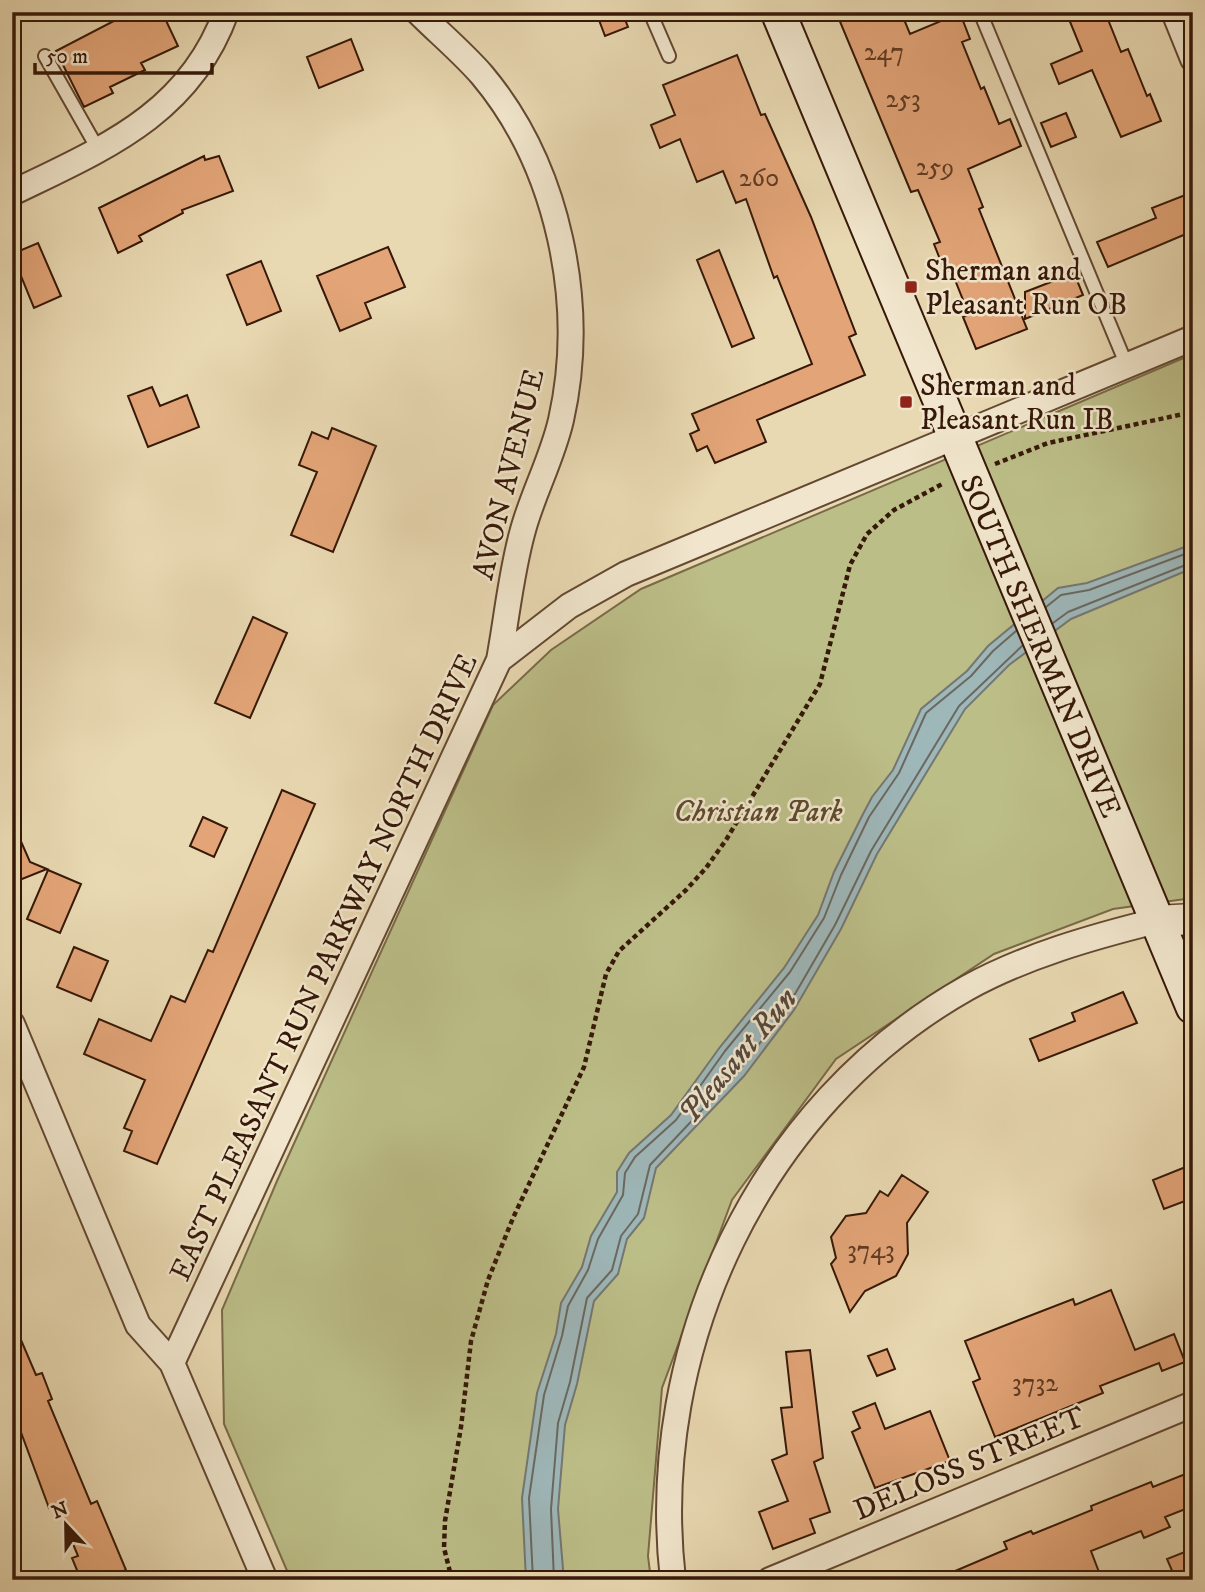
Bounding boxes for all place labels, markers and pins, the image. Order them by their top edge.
place label: Sherman and Pleasant Run OB [925,253,1127,324]
marker: Sherman and Pleasant Run OB [903,279,919,295]
place label: Sherman and Pleasant Run IB [920,368,1114,439]
marker: Sherman and Pleasant Run IB [898,394,914,410]

